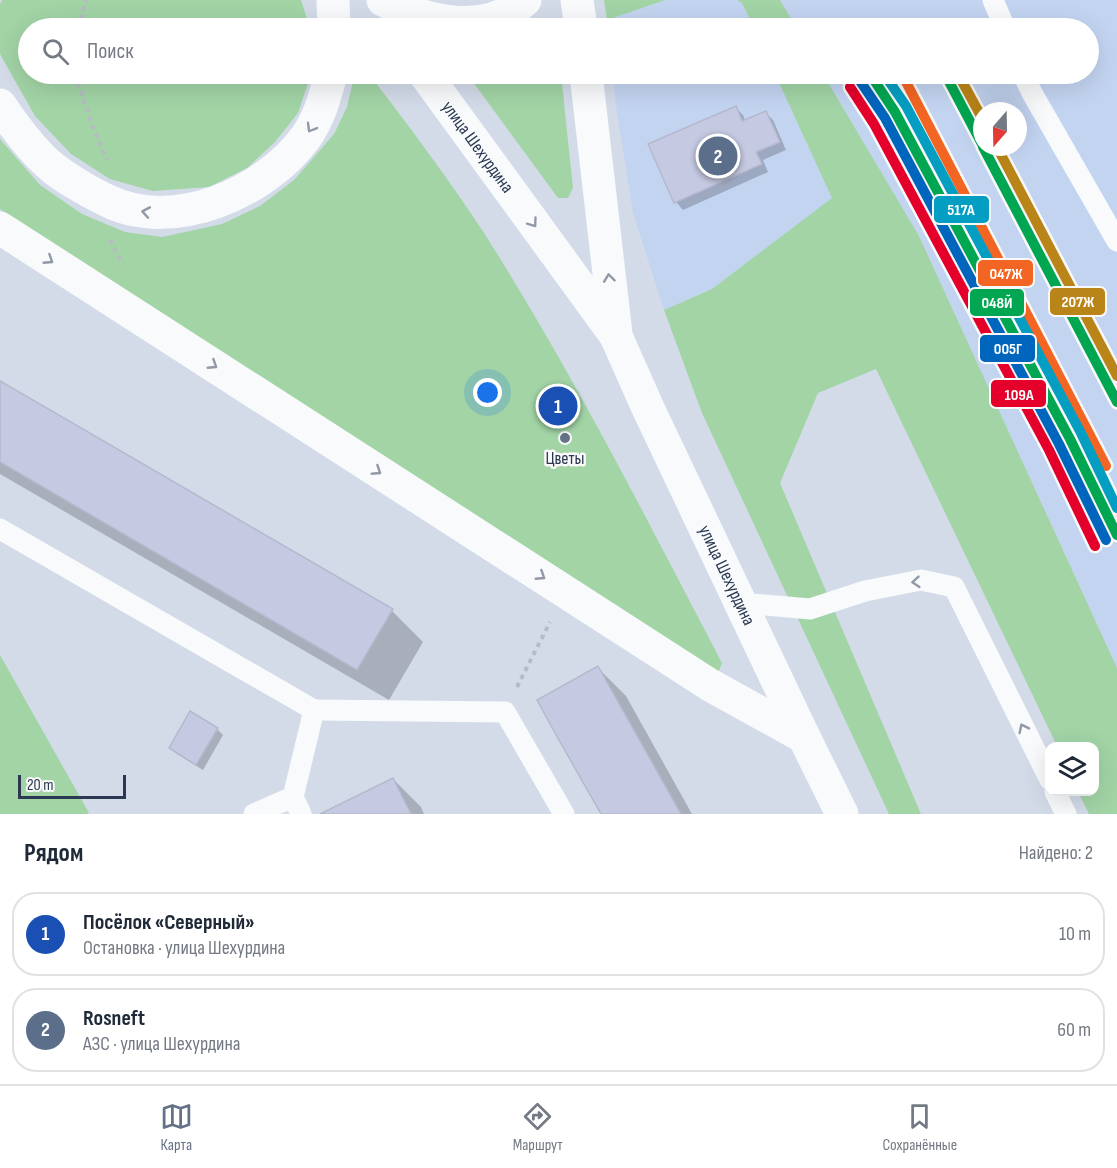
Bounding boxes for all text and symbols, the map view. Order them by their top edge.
search box [18,18,1099,84]
icon: search [39,35,72,68]
text: Поиск [87,38,133,65]
street label: улица Шехурдина [437,97,518,197]
north arrow [973,102,1027,156]
one-way arrow [307,122,318,132]
pin: 2 [698,134,738,178]
line badge: 517А [933,195,990,224]
text: 517А [947,201,975,220]
one-way arrow [141,207,151,219]
one-way arrow [526,216,537,227]
one-way arrow [43,252,53,264]
line badge: 047Ж [977,259,1034,287]
text: 047Ж [989,265,1023,284]
one-way arrow [603,273,616,283]
line badge: 207Ж [1049,287,1106,316]
line badge: 048Й [969,288,1025,317]
text: 207Ж [1062,293,1095,312]
text: 048Й [981,294,1013,313]
line badge: 005Г [979,334,1036,363]
text: 005Г [994,340,1022,359]
one-way arrow [206,358,217,369]
your location [473,378,502,407]
line badge: 109А [990,379,1047,408]
pin: 1 [538,384,578,428]
text: 109А [1004,386,1034,405]
marker: Цветы [558,431,572,445]
place label: Цветы [545,448,585,469]
one-way arrow [371,463,381,475]
street label: улица Шехурдина [694,522,759,629]
one-way arrow [534,569,545,580]
one-way arrow [912,575,921,588]
one-way arrow [1019,723,1031,734]
map controls [1045,742,1099,796]
button: layers [1045,742,1099,796]
scale bar [18,772,126,800]
text: 20 m [27,776,54,795]
text: Рядом [24,838,83,869]
text: Найдено: 2 [1019,841,1093,865]
text: Посёлок «Северный» [83,909,255,936]
text: 1 [42,922,49,946]
text: 10 m [1059,922,1091,946]
text: Остановка · улица Шехурдина [83,936,285,960]
text: Rosneft [83,1005,145,1032]
text: 2 [41,1018,50,1042]
text: 60 m [1057,1018,1091,1042]
text: АЗС · улица Шехурдина [83,1032,240,1056]
tab: Карта [160,1100,193,1155]
tab: Маршрут [513,1100,563,1155]
tab: Сохранённые [882,1100,957,1155]

